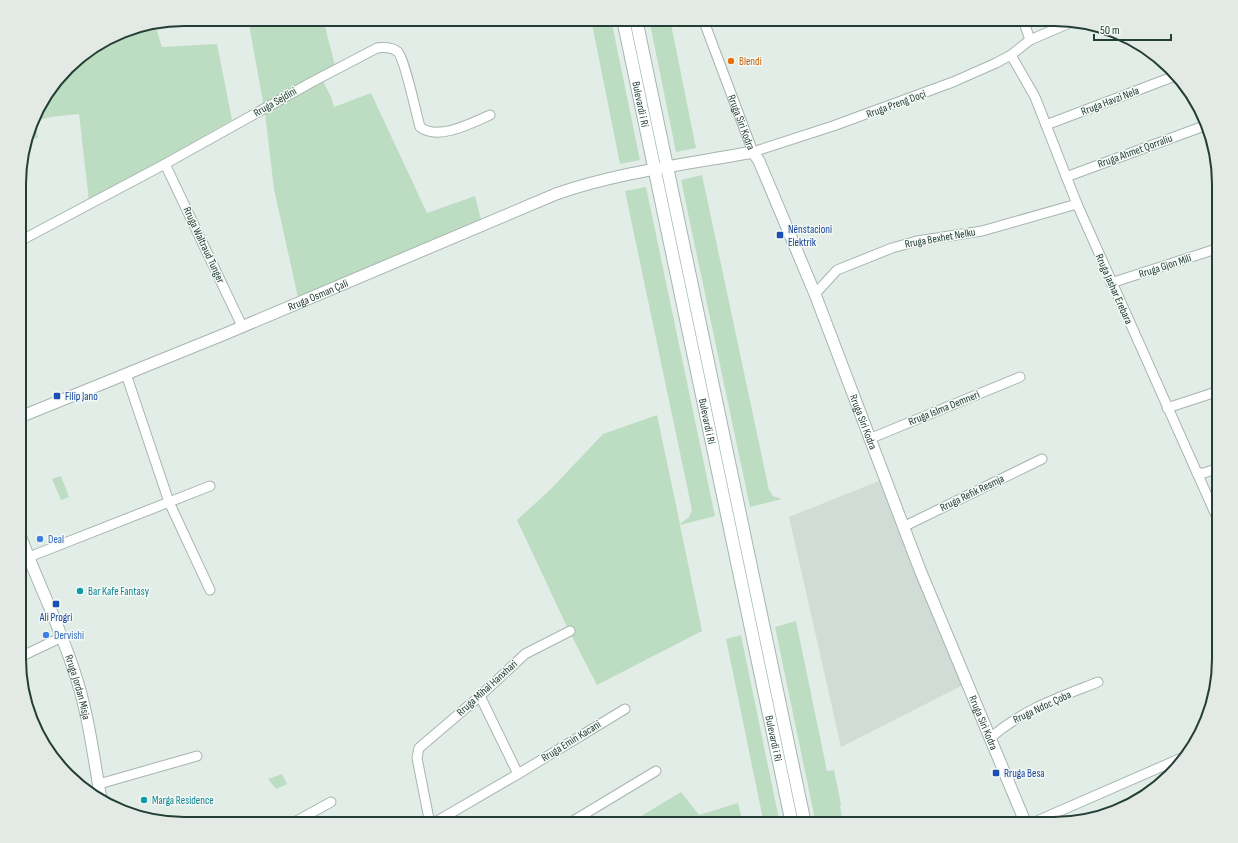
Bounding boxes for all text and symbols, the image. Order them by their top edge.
scale bar [1094,16,1171,42]
text: 50 m [1100,23,1120,38]
place label: Blendi [739,55,762,68]
marker: Blendi [726,56,736,66]
street label: Bulevardi i Ri [630,80,652,128]
street label: Rruga Sejdini [251,84,299,120]
street label: Rruga Havzi Nela [1079,84,1141,118]
street label: Rruga Preng Doçi [864,87,928,121]
street label: Rruga Siri Kodra [725,93,758,151]
street label: Rruga Ahmet Qorraliu [1096,131,1174,171]
street label: Rruga Waltraud Tunger [181,205,227,285]
place label: Nënstacioni Elektrik [788,223,832,249]
street label: Rruga Bexhet Nelku [904,225,977,251]
marker: Nënstacioni Elektrik [775,230,785,240]
street label: Rruga Gjon Mili [1137,251,1193,281]
street label: Rruga Jashar Erebara [1093,252,1135,326]
street label: Rruga Osman Çali [286,276,350,313]
street label: Rruga Islma Demneri [907,388,981,428]
place label: Filip Jano [65,390,98,403]
marker: Filip Jano [52,391,62,401]
street label: Rruga Siri Kodra [847,392,880,451]
street label: Bulevardi i Ri [696,397,719,445]
street label: Rruga Refik Resmja [938,472,1006,514]
place label: Deal [48,533,64,546]
marker: Deal [35,534,45,544]
place label: Bar Kafe Fantasy [88,585,150,598]
marker: Bar Kafe Fantasy [75,586,85,596]
marker: Ali Progri [51,599,61,609]
place label: Ali Progri [39,611,72,624]
place label: Dervishi [54,629,84,642]
marker: Dervishi [41,630,51,640]
street label: Rruga Jordan Misja [63,653,93,721]
street label: Rruga Mihal Hanxhari [454,657,520,719]
street label: Rruga Ndoc Çoba [1011,688,1073,726]
street label: Rruga Siri Kodra [967,693,1001,752]
street label: Bulevardi i Ri [763,714,785,762]
street label: Rruga Emin Kacani [539,718,603,764]
place label: Rruga Besa [1004,767,1045,780]
marker: Rruga Besa [991,768,1001,778]
place label: Marga Residence [152,794,214,807]
marker: Marga Residence [139,795,149,805]

